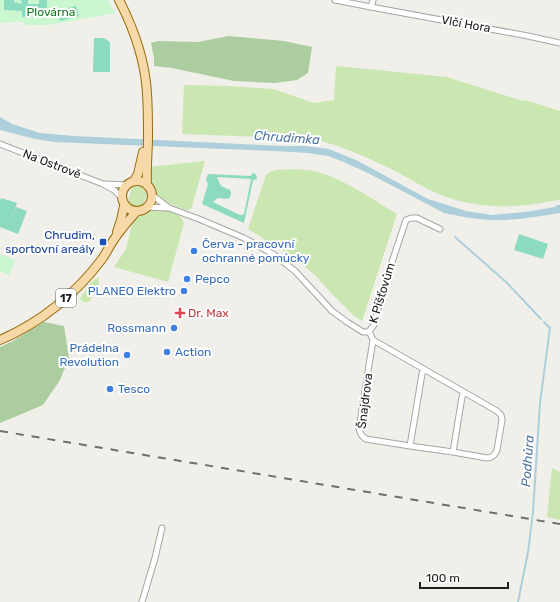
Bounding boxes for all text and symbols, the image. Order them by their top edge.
park label: Plovárna [27,5,75,19]
street label: Vlčí Hora [440,13,492,35]
water label: Chrudimka [253,128,321,147]
street label: Na Ostrově [21,147,83,182]
place label: Chrudim, sportovní areály [5,228,95,256]
marker: Chrudim, sportovní areály [98,237,108,247]
place label: Červa - pracovní ochranné pomůcky [202,237,310,265]
marker: Červa - pracovní ochranné pomůcky [189,246,199,256]
street label: K Píšťovům [366,261,398,325]
place label: Pepco [195,272,230,286]
marker: Pepco [182,274,192,284]
place label: PLANEO Elektro [88,284,176,298]
marker: PLANEO Elektro [179,286,189,296]
road number: 17 [56,289,76,307]
place label: Dr. Max [188,306,229,320]
marker: Dr. Max [175,308,185,318]
place label: Rossmann [107,321,166,335]
marker: Rossmann [169,323,179,333]
place label: Prádelna Revolution [59,341,119,369]
place label: Action [175,345,211,359]
marker: Action [162,347,172,357]
marker: Prádelna Revolution [122,350,132,360]
street label: Šnajdrova [355,372,375,430]
place label: Tesco [118,382,150,396]
marker: Tesco [105,384,115,394]
water label: Podhůra [518,434,537,487]
scale bar [420,564,508,590]
text: 100 m [426,571,460,585]

